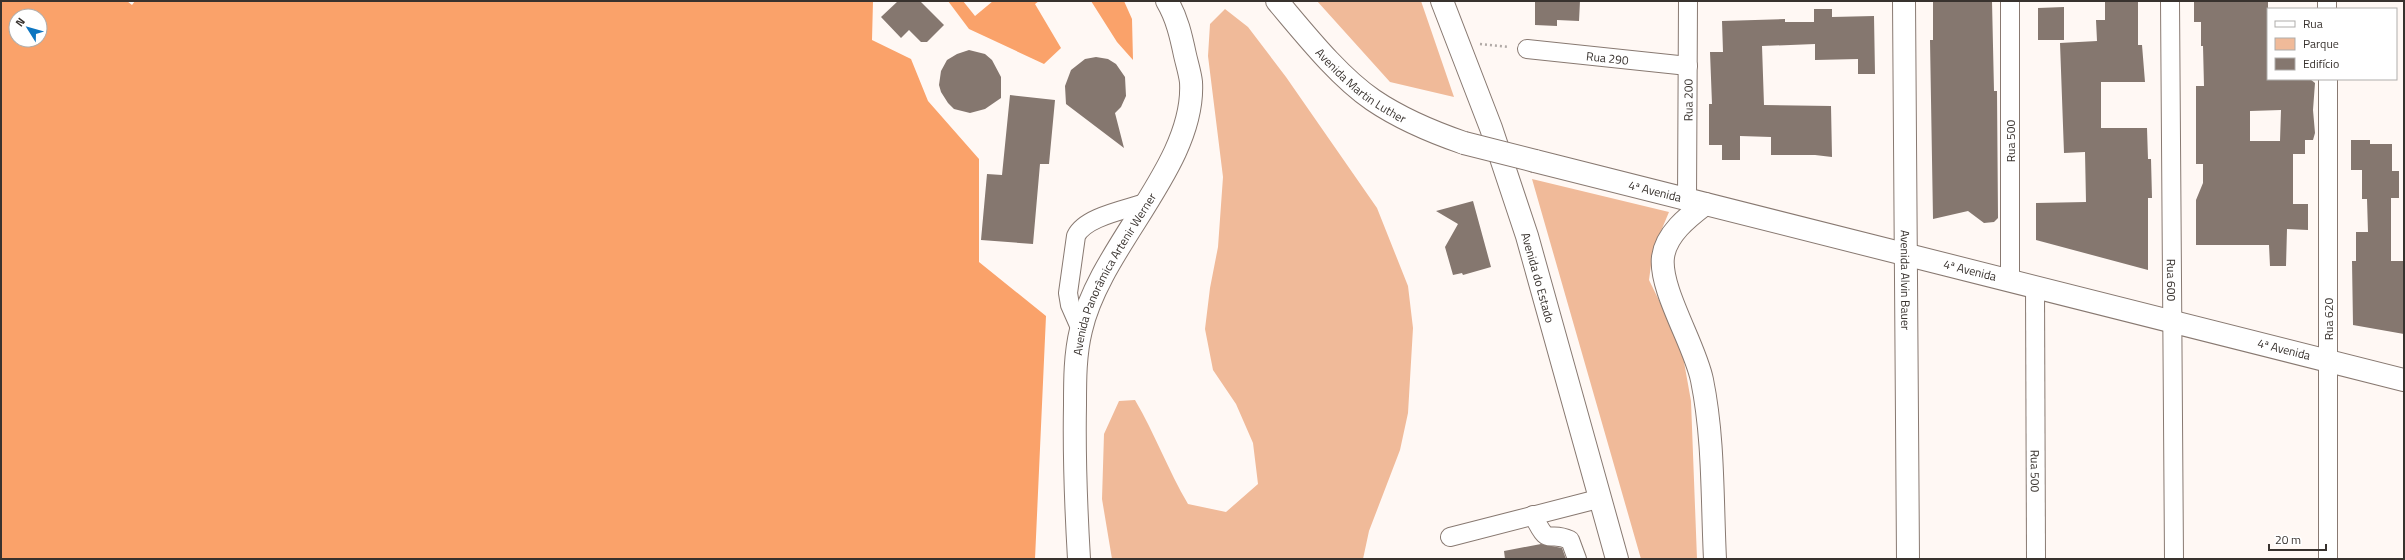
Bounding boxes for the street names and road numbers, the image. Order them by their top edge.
street label: Avenida Martin Luther [1312,43,1410,127]
street label: Rua 290 [1585,46,1630,69]
street label: Rua 200 [1678,78,1697,121]
street label: Rua 500 [2001,119,2020,162]
street label: 4ª Avenida [1626,175,1684,207]
street label: Avenida Panorâmica Artenir Werner [1067,189,1161,356]
street label: Avenida do Estado [1517,230,1560,325]
street label: Avenida Alvin Bauer [1896,230,1916,330]
street label: 4ª Avenida [1941,254,1999,286]
street label: Rua 600 [2162,259,2182,302]
street label: Rua 620 [2319,297,2338,340]
street label: 4ª Avenida [2255,333,2313,365]
street label: Rua 500 [2026,450,2045,493]

